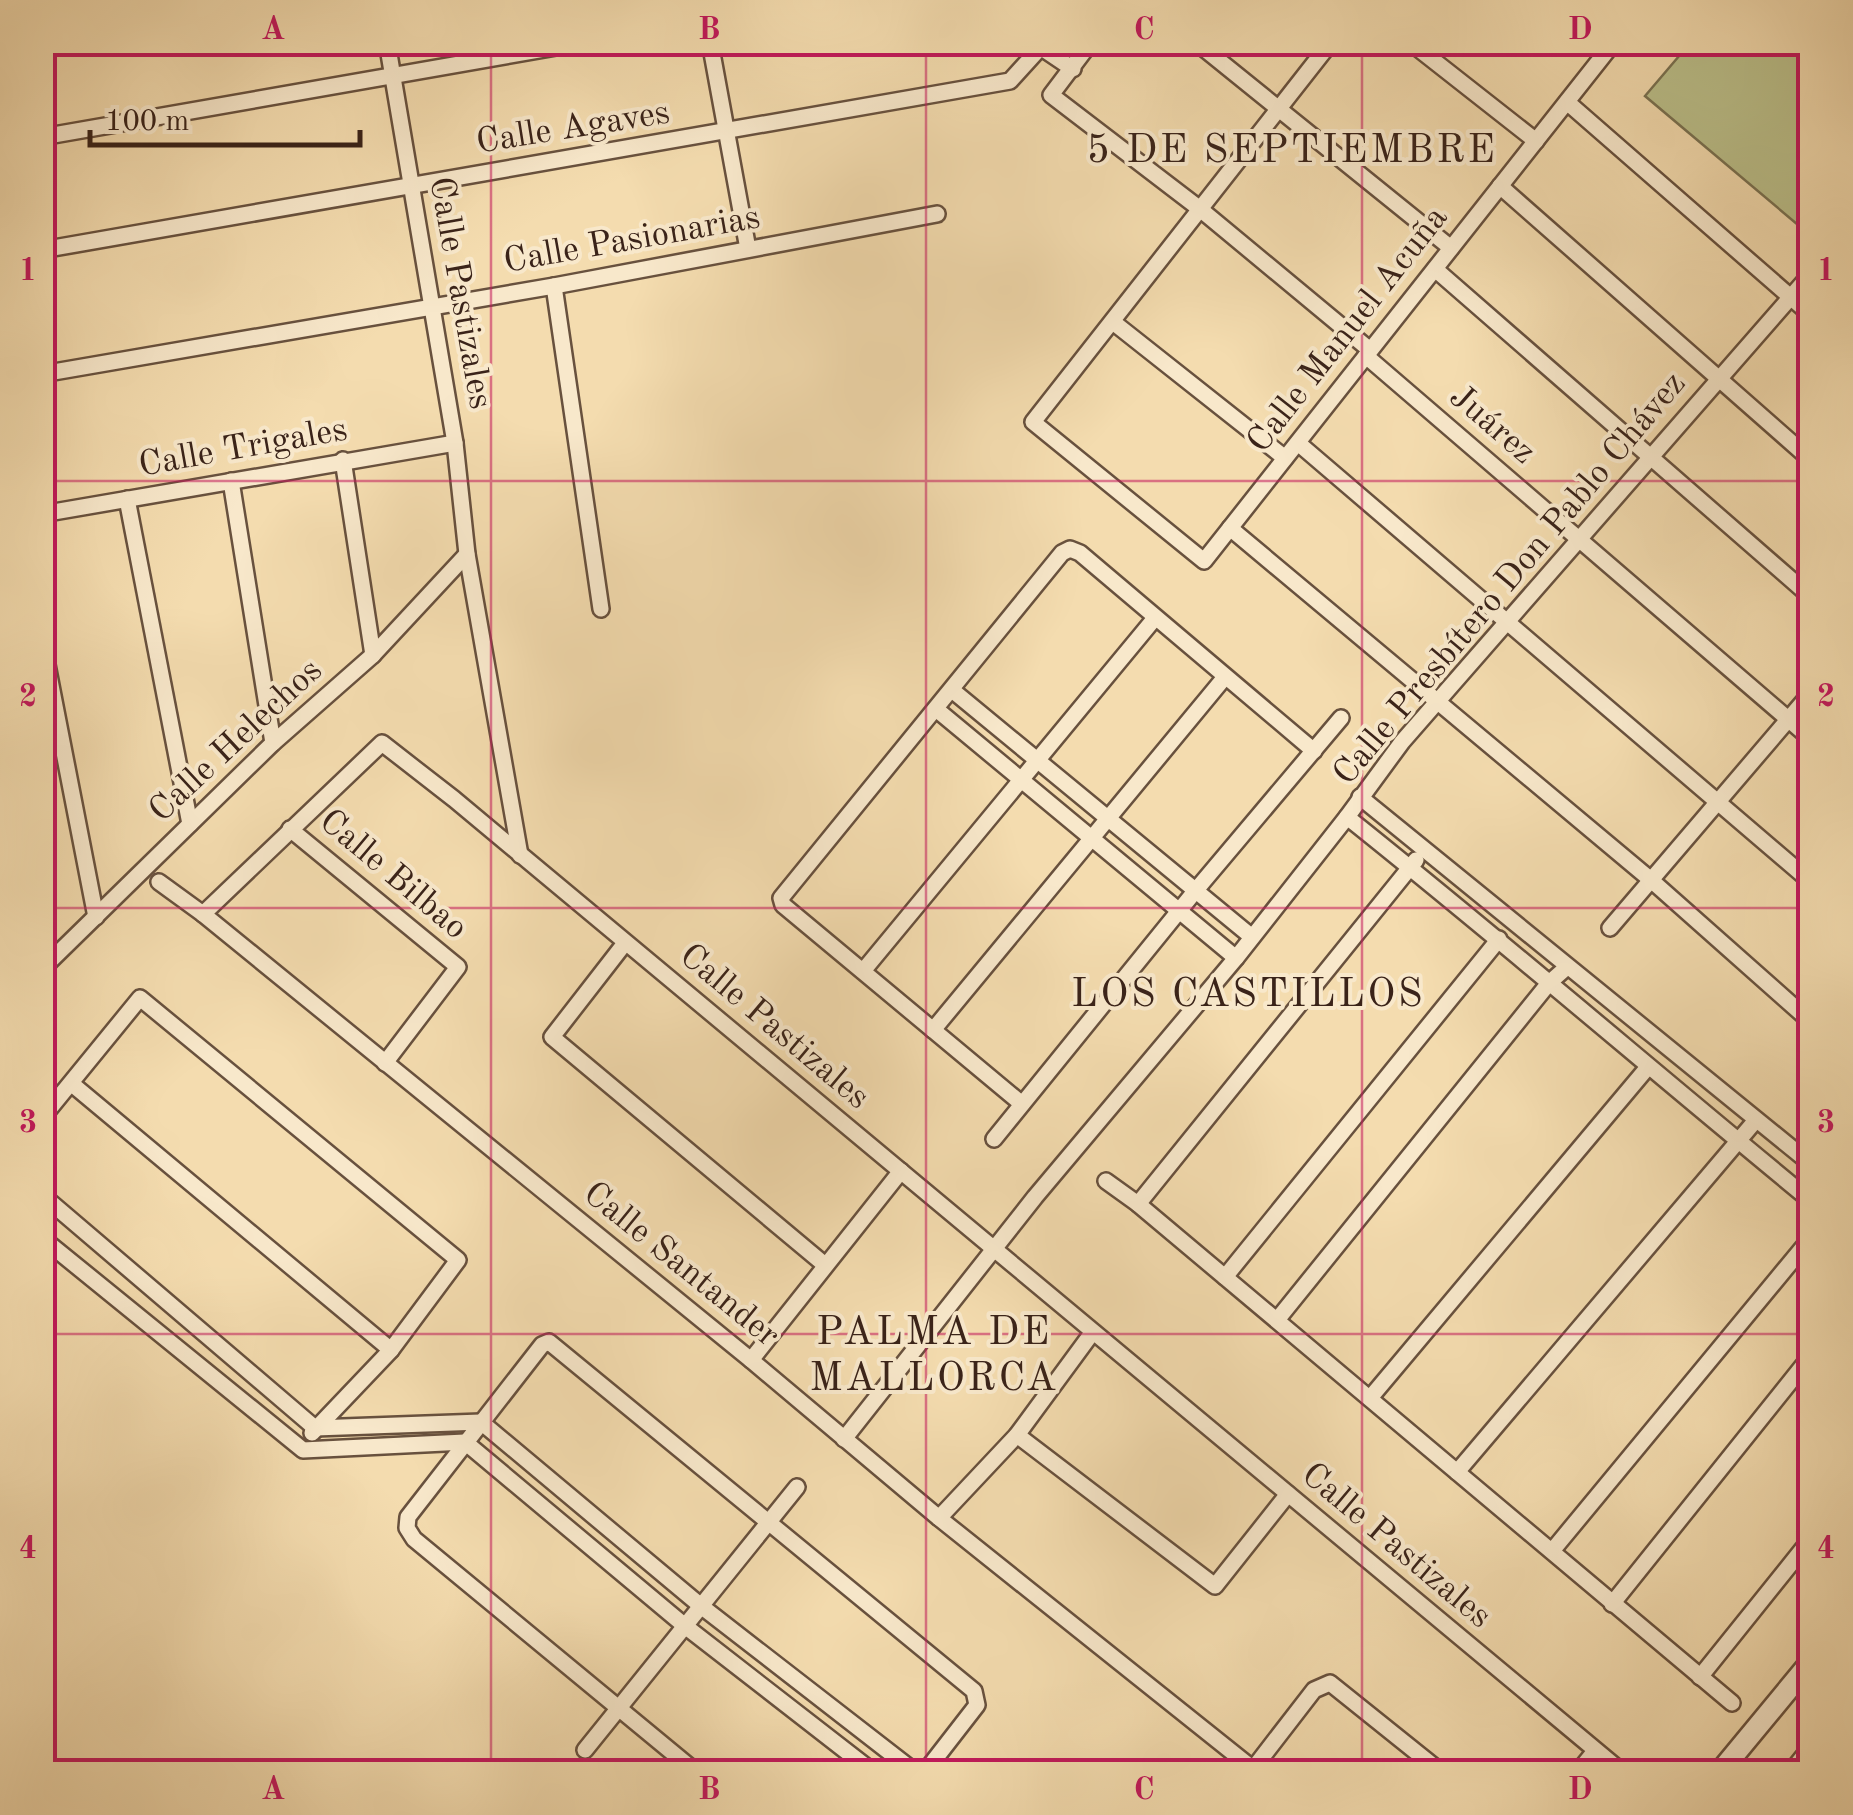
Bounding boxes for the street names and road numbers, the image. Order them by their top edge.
street label: Calle Agaves [474,95,672,161]
street label: Calle Pastizales [422,174,498,412]
street label: Calle Pasionarias [501,200,763,280]
street label: Calle Manuel Acuña [1241,200,1455,460]
street label: Calle Presbítero Don Pablo Chávez [1327,366,1693,792]
street label: Juárez [1443,379,1541,471]
street label: Calle Trigales [136,412,350,484]
street label: Calle Helechos [143,653,329,829]
street label: Calle Bilbao [312,803,474,947]
street label: Calle Pastizales [673,938,875,1116]
street label: Calle Santander [576,1176,786,1354]
street label: Calle Pastizales [1295,1457,1497,1635]

